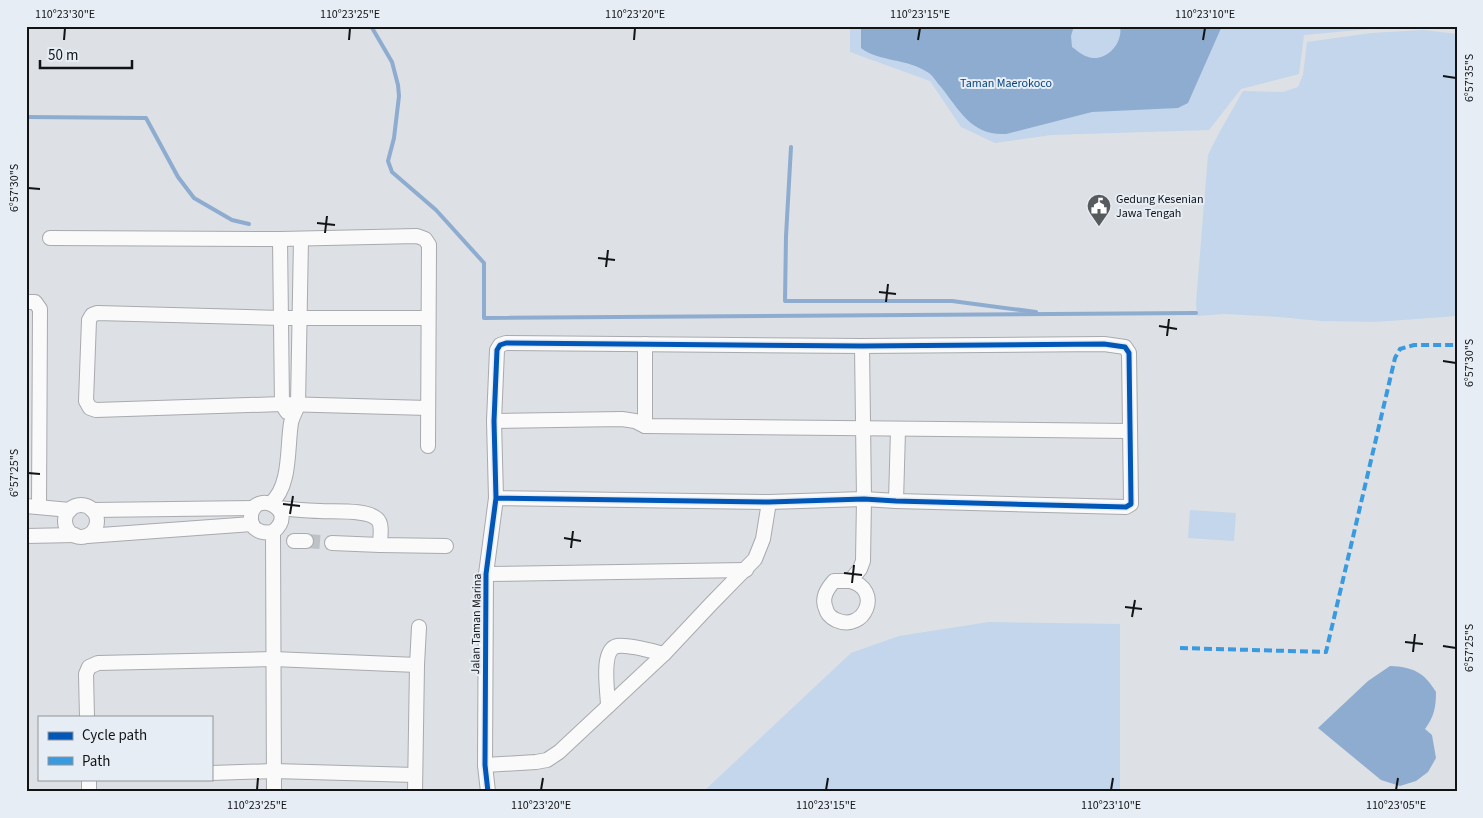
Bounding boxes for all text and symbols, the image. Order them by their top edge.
text: 110°23'30"E [35,6,95,23]
text: 110°23'25"E [320,6,380,23]
text: 110°23'20"E [605,6,665,23]
text: 110°23'15"E [890,6,950,23]
text: 110°23'10"E [1175,6,1235,23]
scale bar [40,38,132,70]
text: 50 m [48,45,78,66]
text: 6°57'35"S [1461,54,1478,102]
park label: Taman Maerokoco [960,75,1052,92]
text: 6°57'30"S [6,164,23,212]
place label: Gedung Kesenian Jawa Tengah [1116,191,1203,222]
public building icon: Gedung Kesenian Jawa Tengah [1086,193,1112,227]
text: 6°57'30"S [1461,339,1478,387]
text: 6°57'25"S [6,449,23,497]
street label: Jalan Taman Marina [467,573,486,675]
text: 6°57'25"S [1461,624,1478,672]
legend [38,716,212,780]
text: Cycle path [82,725,147,746]
text: Path [82,751,110,772]
text: 110°23'25"E [227,797,287,814]
text: 110°23'20"E [511,797,571,814]
text: 110°23'15"E [796,797,856,814]
text: 110°23'10"E [1081,797,1141,814]
text: 110°23'05"E [1366,797,1426,814]

